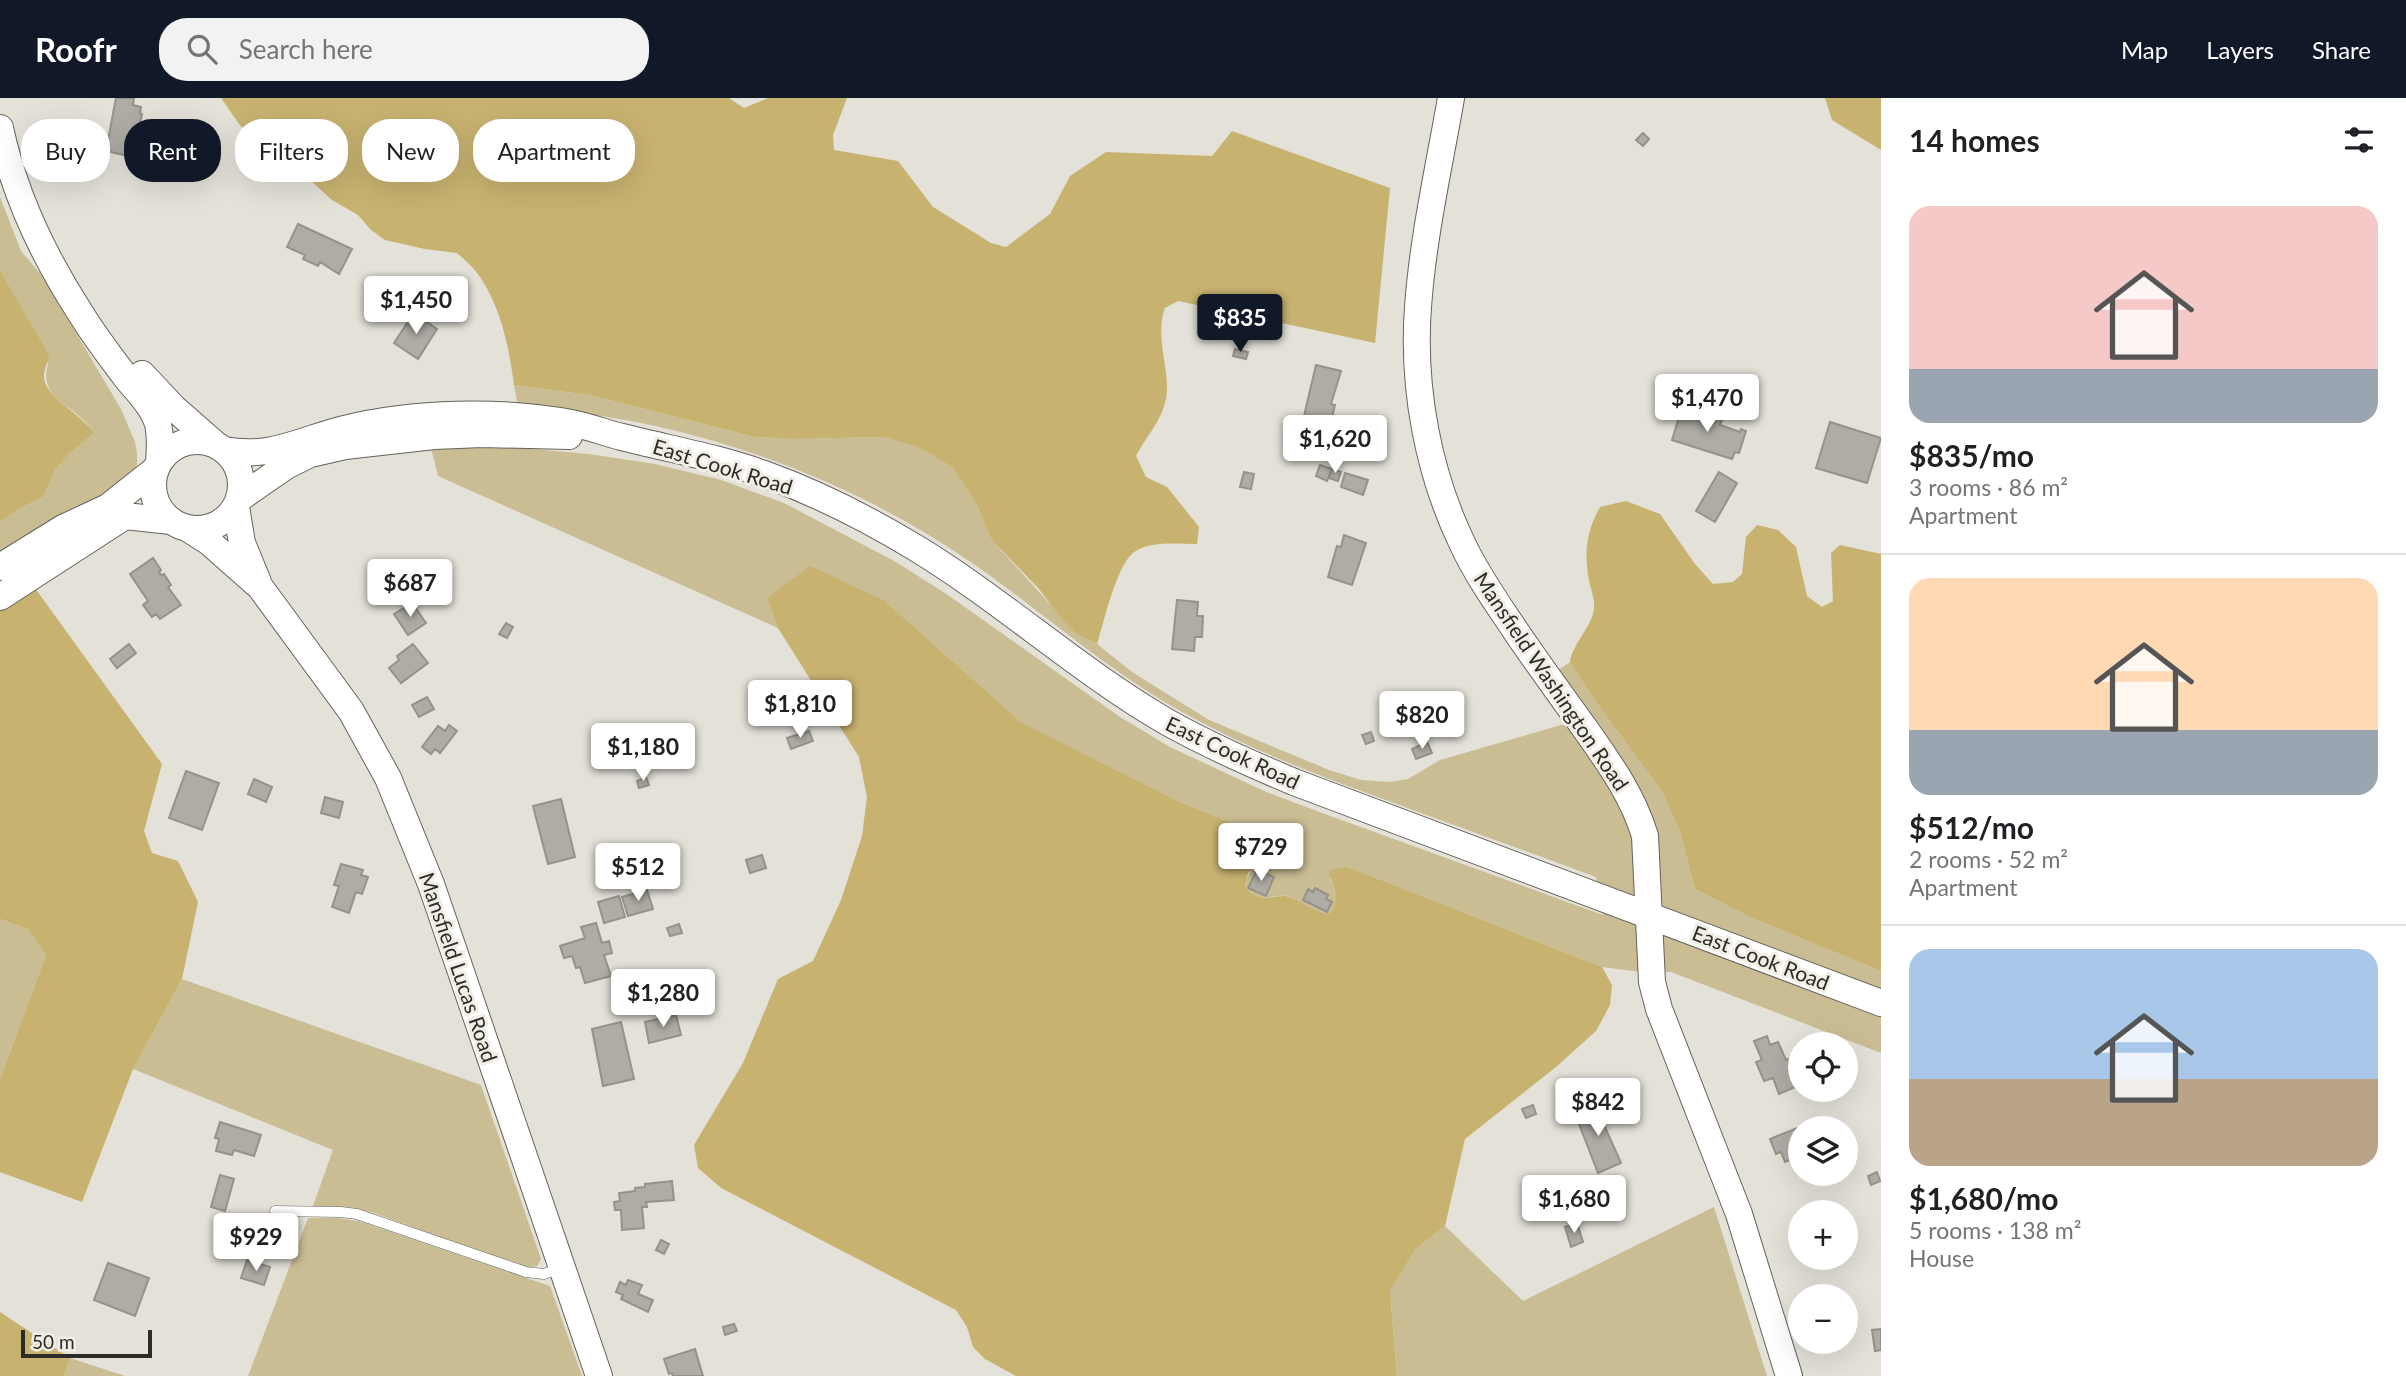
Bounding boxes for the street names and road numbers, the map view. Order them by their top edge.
street label: East Cook Road [650,433,796,499]
street label: Mansfield Washington Road [1470,567,1634,795]
street label: East Cook Road [1162,710,1304,794]
street label: Mansfield Lucas Road [415,869,503,1065]
street label: East Cook Road [1689,919,1833,995]

